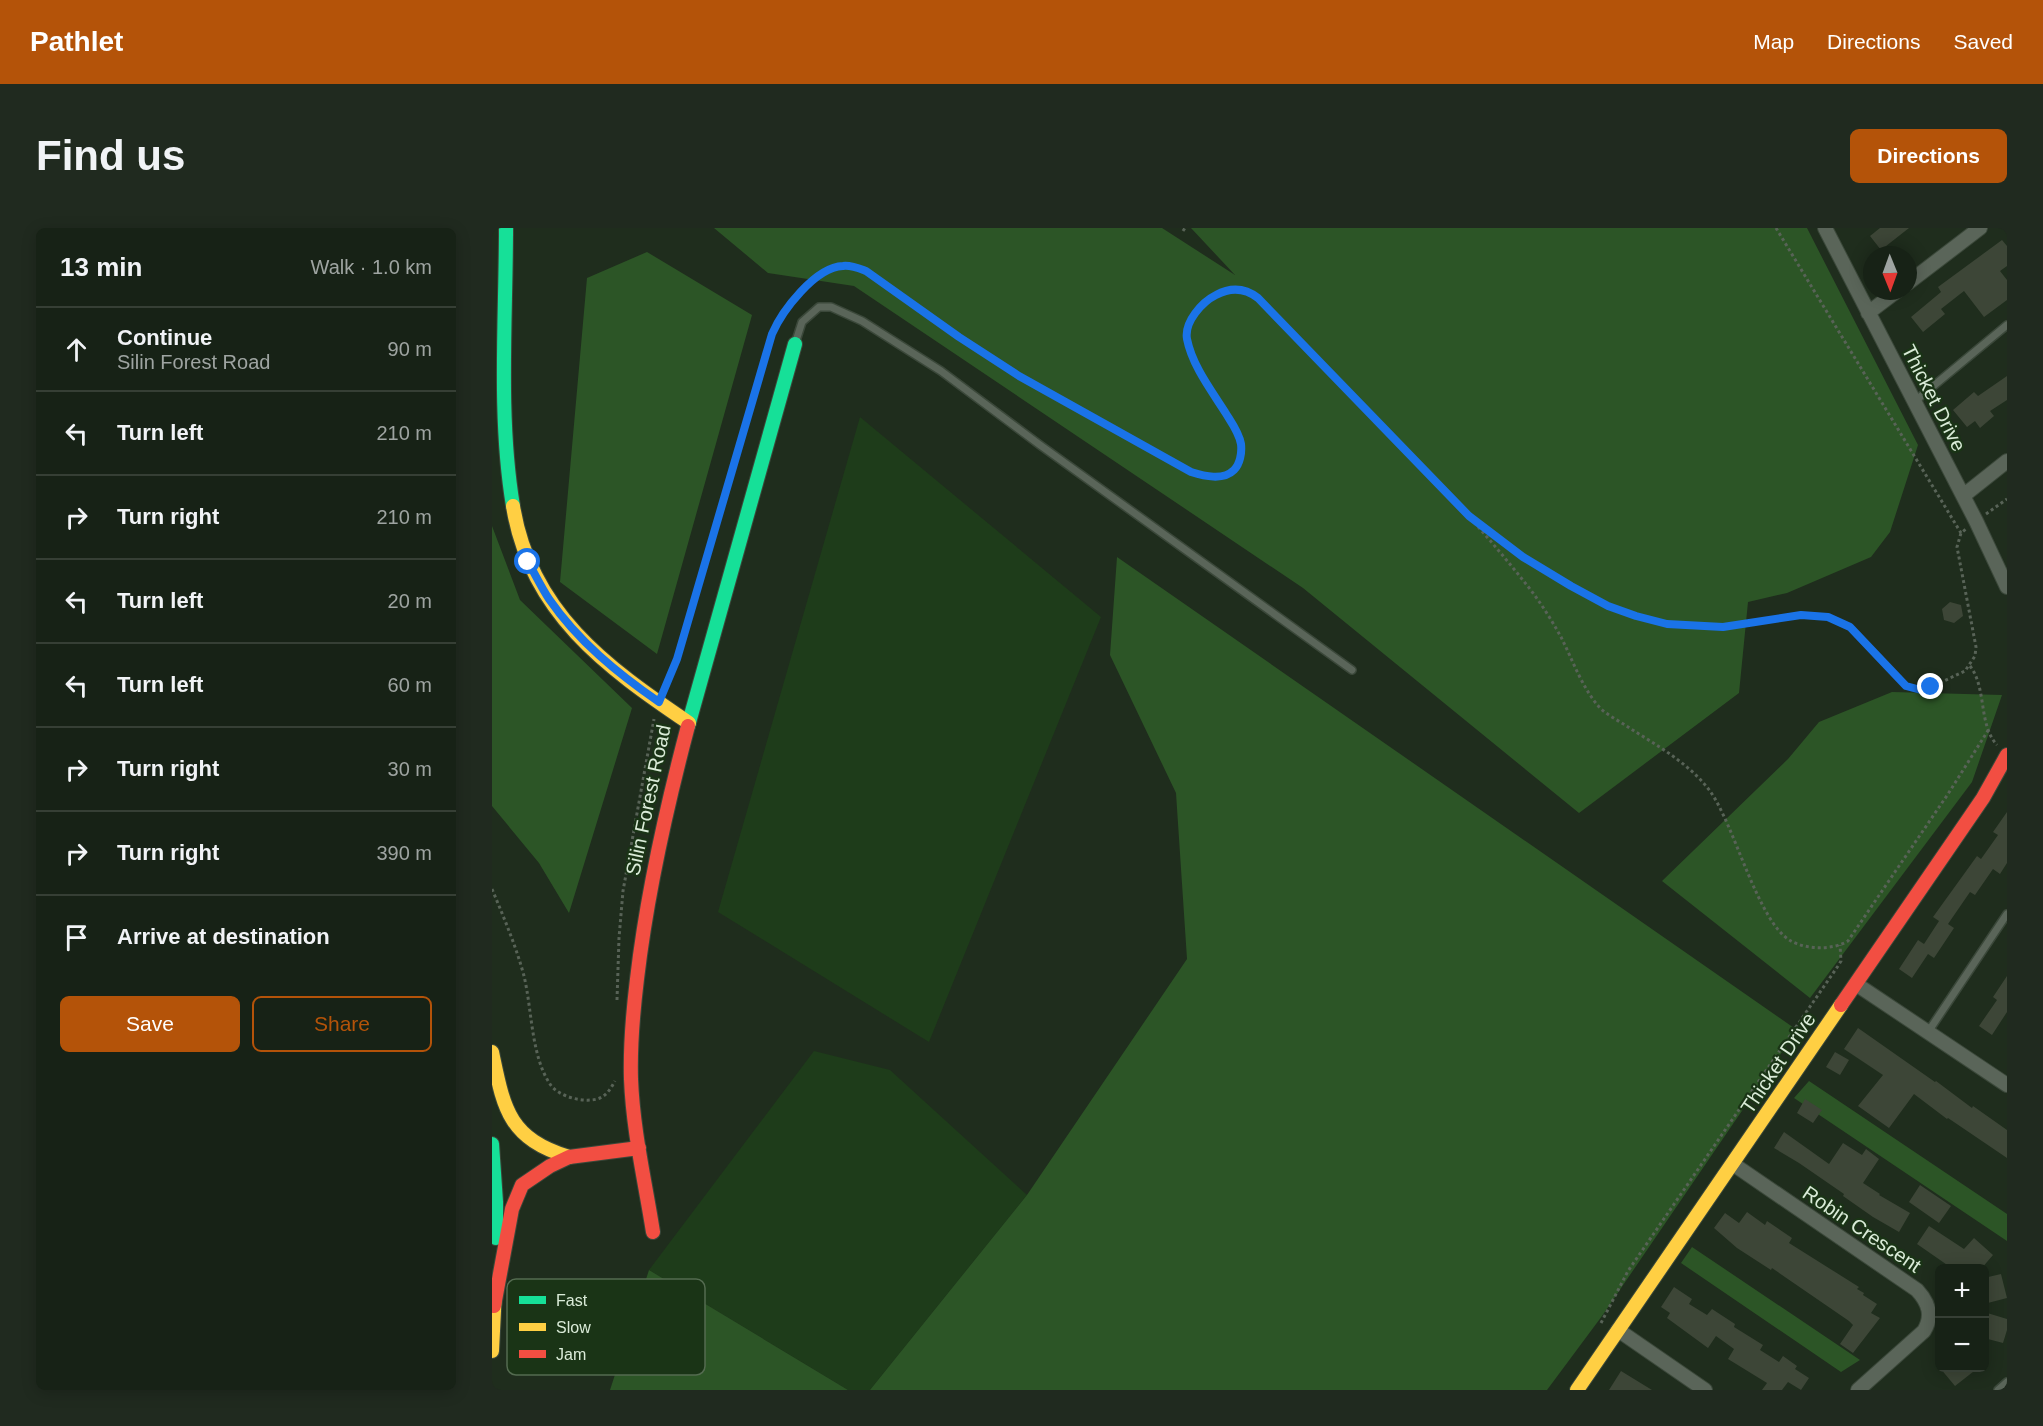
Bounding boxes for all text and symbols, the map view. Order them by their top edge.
text: Pathlet [30,26,123,57]
text: Map [1753,30,1794,53]
text: Directions [1827,30,1920,53]
text: Saved [1953,30,2013,53]
button: Directions [1850,129,2007,183]
text: Find us [36,132,185,179]
north arrow [1863,246,1917,300]
text: 13 min [60,252,142,282]
text: Walk · 1.0 km [311,256,432,278]
text: Continue [117,325,212,350]
icon: ahead [60,333,93,366]
text: 90 m [388,338,432,360]
street label: Thicket Drive [1898,341,1970,455]
text: Silin Forest Road [117,351,270,373]
icon: left [60,417,93,450]
text: Turn left [117,420,203,445]
text: 210 m [376,422,432,444]
icon: right [60,501,93,534]
text: Turn right [117,504,219,529]
text: 210 m [376,506,432,528]
route start [514,548,540,574]
icon: left [60,585,93,618]
text: Turn left [117,588,203,613]
text: 20 m [388,590,432,612]
icon: left [60,669,93,702]
text: Turn left [117,672,203,697]
route end [1917,673,1943,699]
text: 60 m [388,674,432,696]
street label: Silin Forest Road [621,723,675,877]
icon: right [60,753,93,786]
text: Turn right [117,756,219,781]
text: 30 m [388,758,432,780]
icon: right [60,837,93,870]
text: Turn right [117,840,219,865]
text: 390 m [376,842,432,864]
icon: arrive [60,921,93,954]
text: Arrive at destination [117,924,330,949]
button: Save [60,996,240,1052]
button: Share [252,996,432,1052]
street label: Thicket Drive [1736,1008,1820,1118]
street label: Robin Crescent [1799,1181,1926,1277]
map controls [1935,1264,1989,1372]
button: + [1935,1264,1989,1318]
legend [507,1279,705,1375]
text: Fast [556,1292,588,1309]
button: − [1935,1318,1989,1372]
text: Slow [556,1319,591,1336]
text: Jam [556,1346,586,1363]

